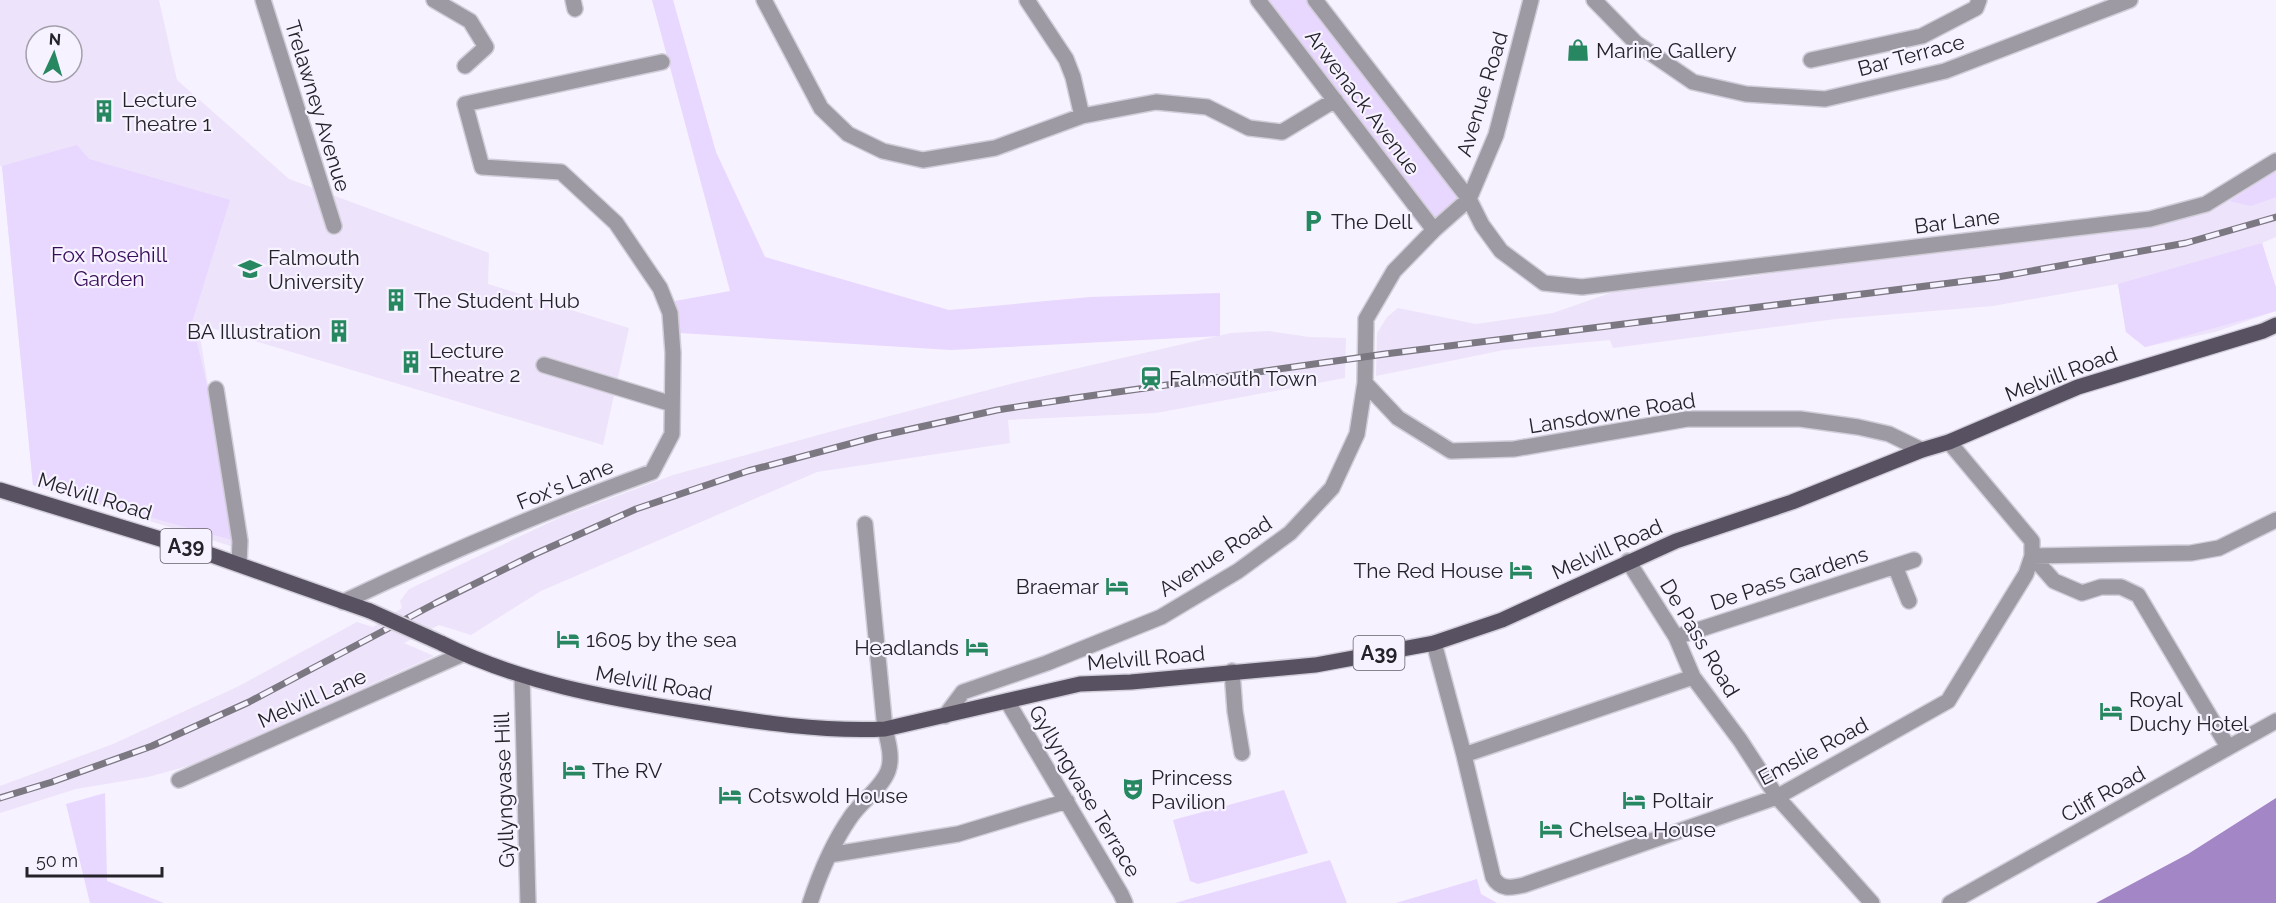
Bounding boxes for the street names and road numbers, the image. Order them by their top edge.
street label: Trelawney Avenue [280,17,356,195]
street label: Arwenack Avenue [1300,24,1426,180]
street label: Avenue Road [1451,28,1513,160]
street label: Bar Terrace [1855,29,1967,81]
street label: Bar Lane [1913,203,2001,239]
street label: Melvill Road [2001,341,2121,407]
street label: Lansdowne Road [1527,387,1697,439]
street label: Fox's Lane [513,453,617,515]
street label: Melvill Road [35,467,155,525]
street label: Avenue Road [1154,510,1276,602]
street label: Melvill Road [1548,514,1666,584]
road number: A39 [160,529,212,563]
street label: De Pass Gardens [1707,541,1871,615]
street label: De Pass Road [1655,575,1745,701]
road number: A39 [1354,636,1404,670]
street label: Melvill Road [1086,640,1206,676]
street label: Melvill Road [594,660,714,706]
street label: Melvill Lane [254,663,370,733]
street label: Gyllyngvase Terrace [1024,700,1146,882]
street label: Gyllyngvase Hill [489,712,519,868]
street label: Emslie Road [1754,712,1872,790]
street label: Cliff Road [2057,761,2149,827]

